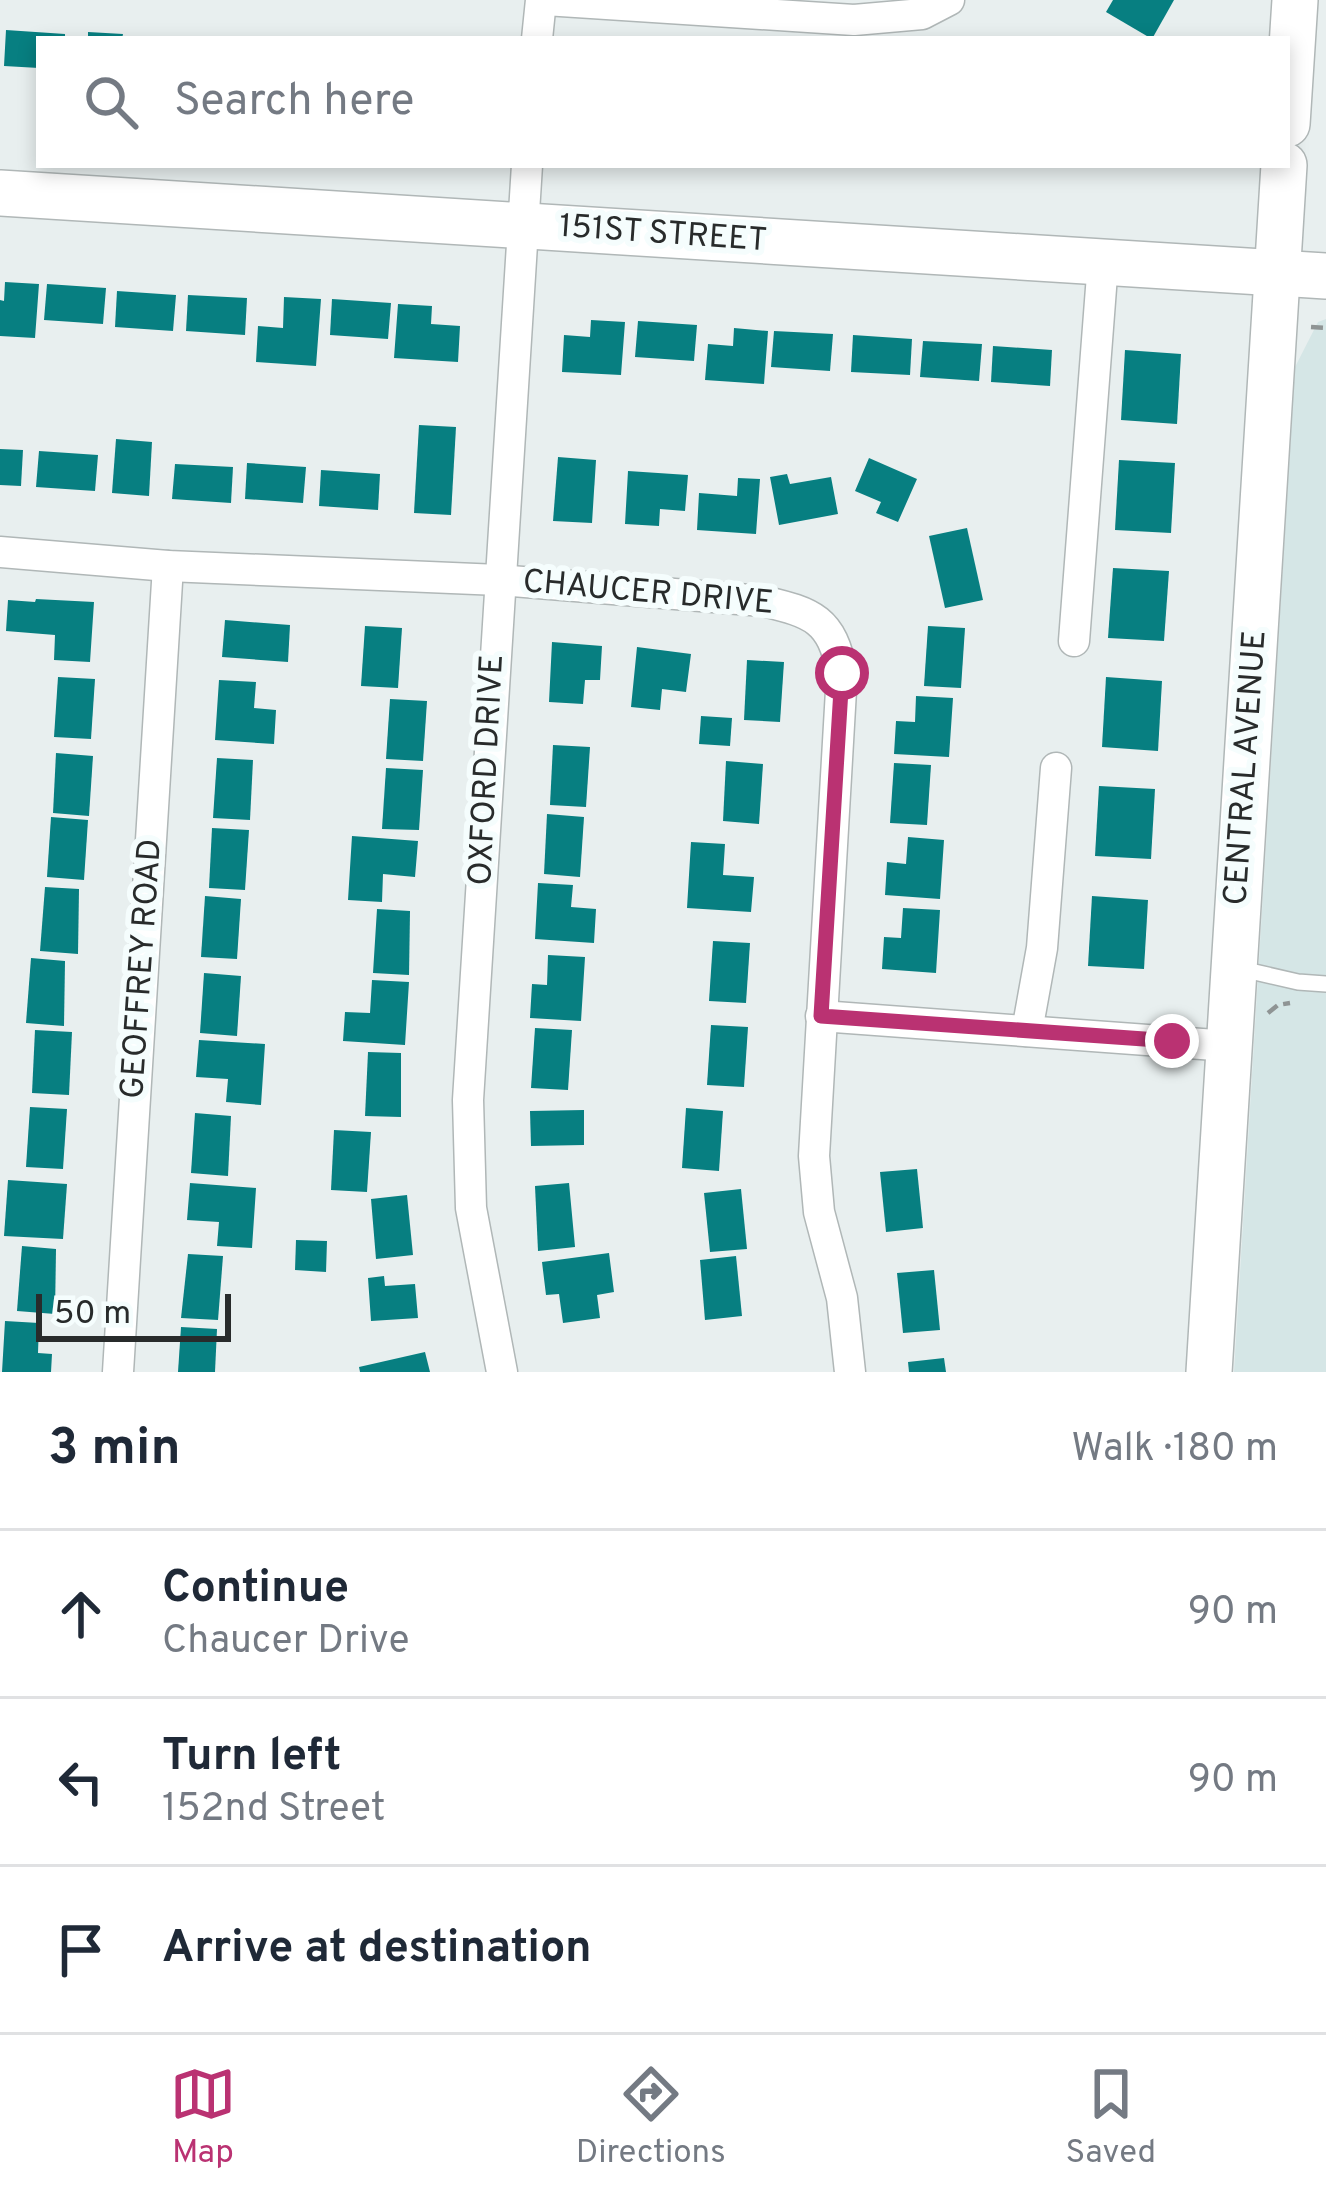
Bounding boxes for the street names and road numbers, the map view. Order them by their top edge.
street label: 151ST STREET [557,207,769,263]
street label: CHAUCER DRIVE [521,562,775,626]
street label: CENTRAL AVENUE [1216,629,1278,907]
street label: OXFORD DRIVE [461,653,515,887]
street label: GEOFFREY ROAD [113,838,173,1100]

